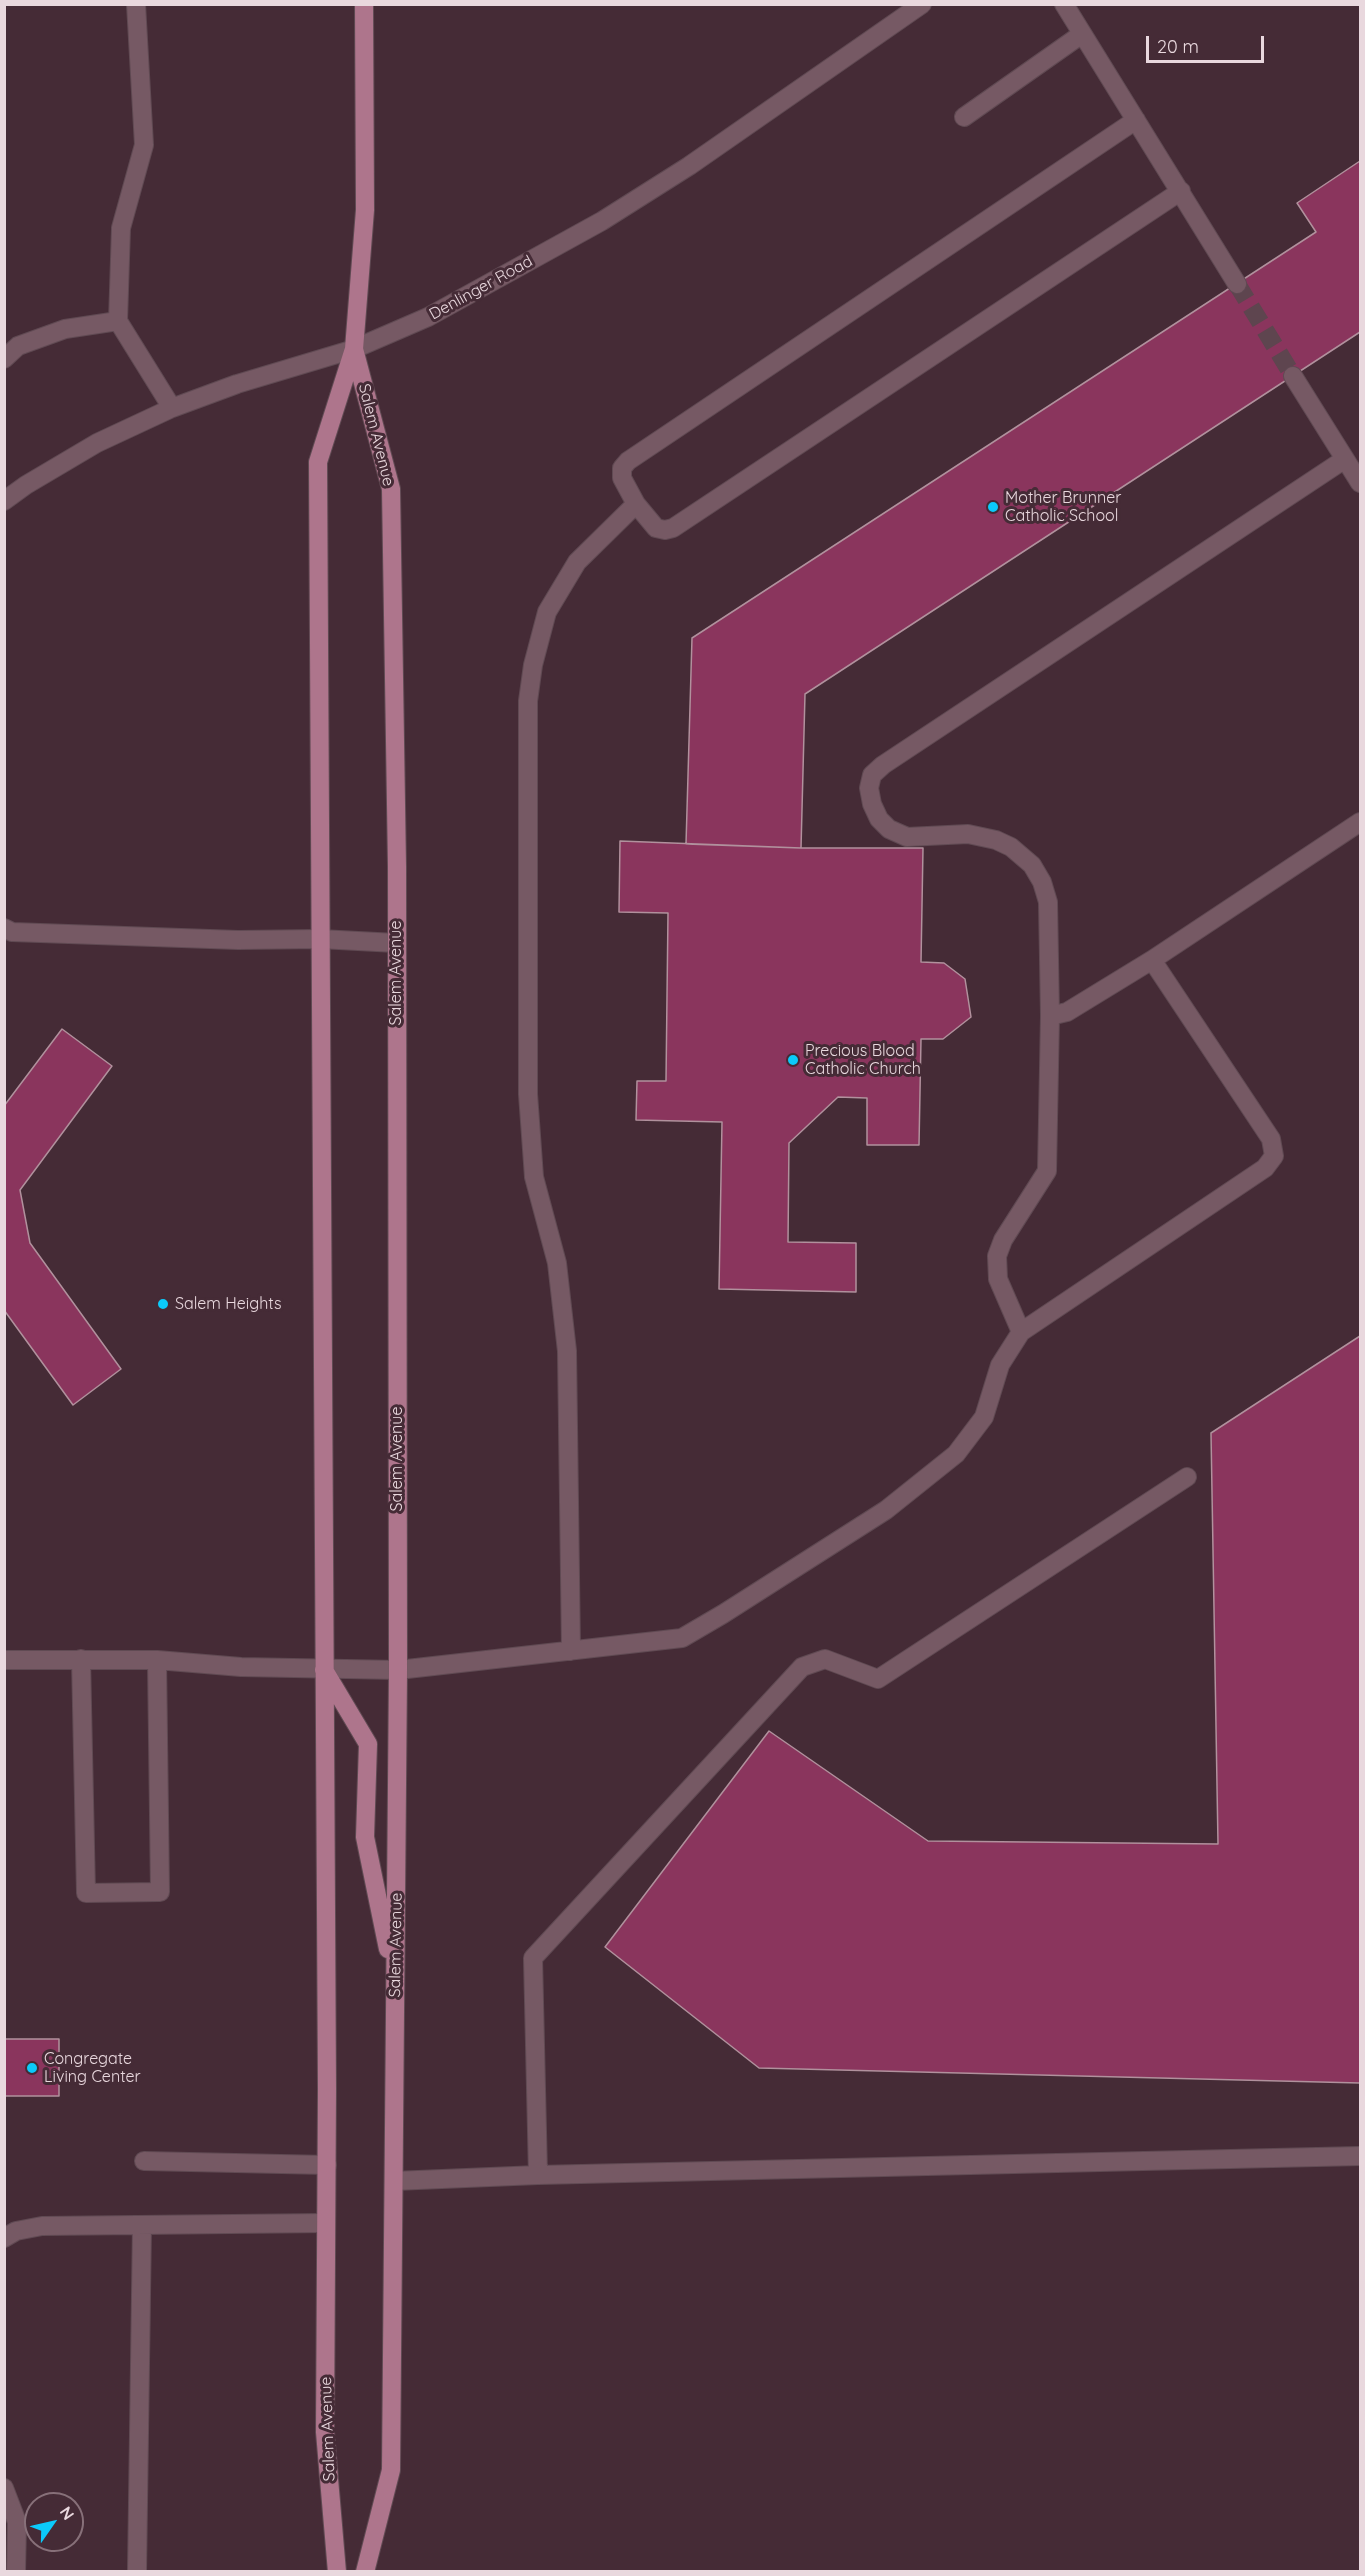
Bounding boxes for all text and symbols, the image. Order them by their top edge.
scale bar [1149,24,1268,62]
text: 20 m [1157,35,1199,58]
street label: Denlinger Road [426,252,536,324]
street label: Salem Avenue [354,382,398,488]
place label: Mother Brunner Catholic School [1005,488,1121,526]
marker: Mother Brunner Catholic School [986,500,1000,514]
street label: Salem Avenue [386,921,406,1025]
place label: Precious Blood Catholic Church [805,1041,921,1079]
marker: Precious Blood Catholic Church [786,1053,800,1067]
place label: Salem Heights [175,1294,282,1314]
marker: Salem Heights [156,1297,170,1311]
street label: Salem Avenue [387,1407,407,1511]
street label: Salem Avenue [385,1892,407,1998]
place label: Congregate Living Center [44,2049,141,2087]
marker: Congregate Living Center [25,2061,39,2075]
street label: Salem Avenue [317,2376,339,2482]
north arrow [24,2492,84,2552]
text: N [56,2503,79,2524]

